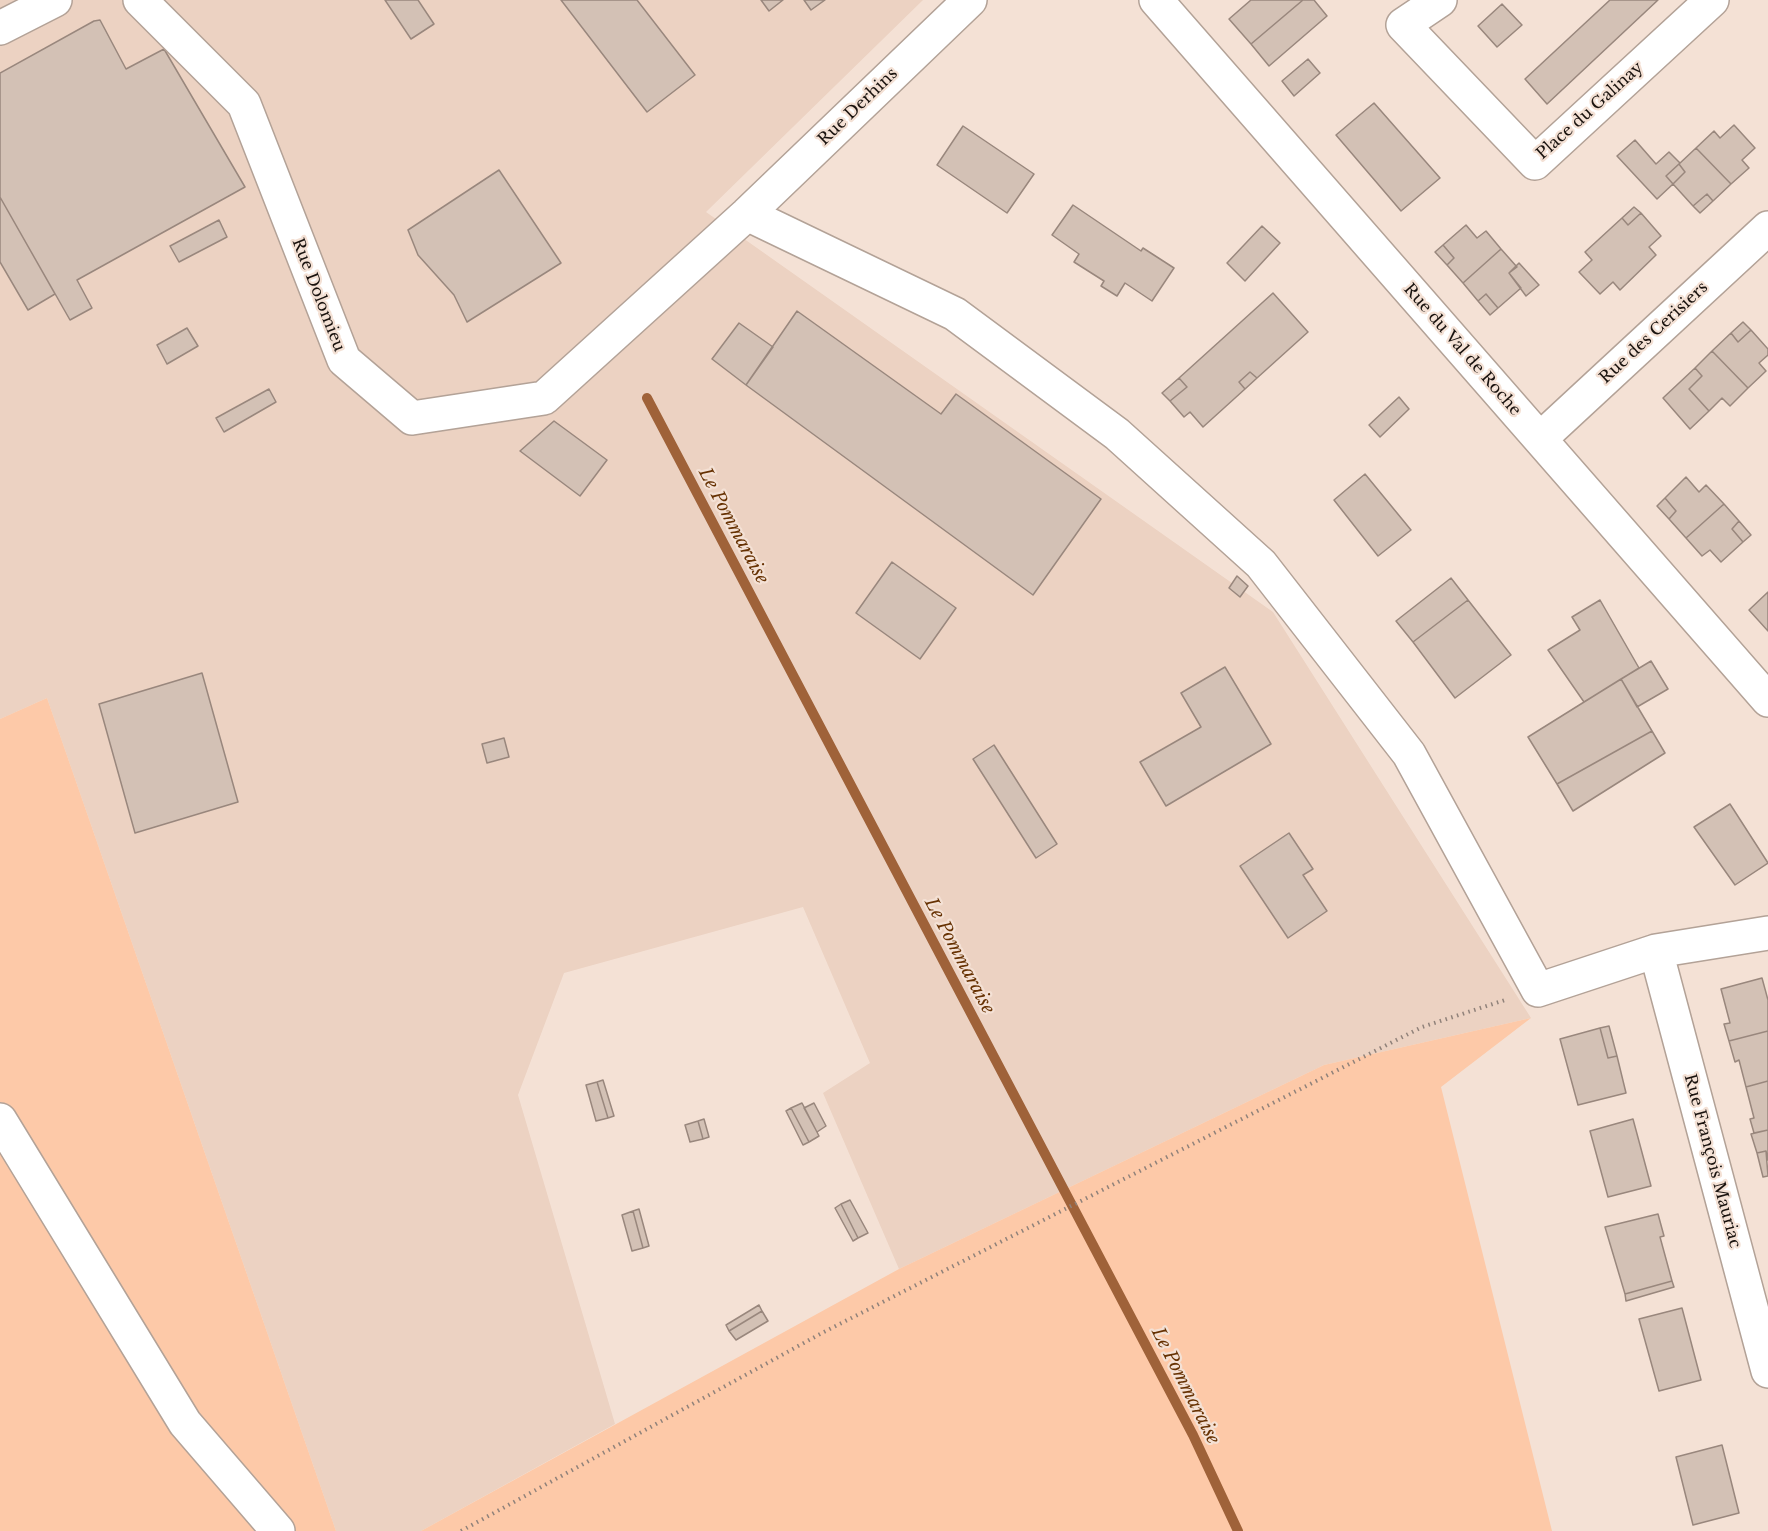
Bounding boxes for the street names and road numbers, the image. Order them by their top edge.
street label: Place du Galinay [1533,58,1647,164]
street label: Rue Derhins [814,64,902,150]
street label: Rue Dolomieu [288,236,348,354]
street label: Rue des Cerisiers [1596,278,1712,388]
street label: Rue du Val de Roche [1399,280,1525,420]
street label: Rue François Mauriac [1680,1072,1744,1250]

